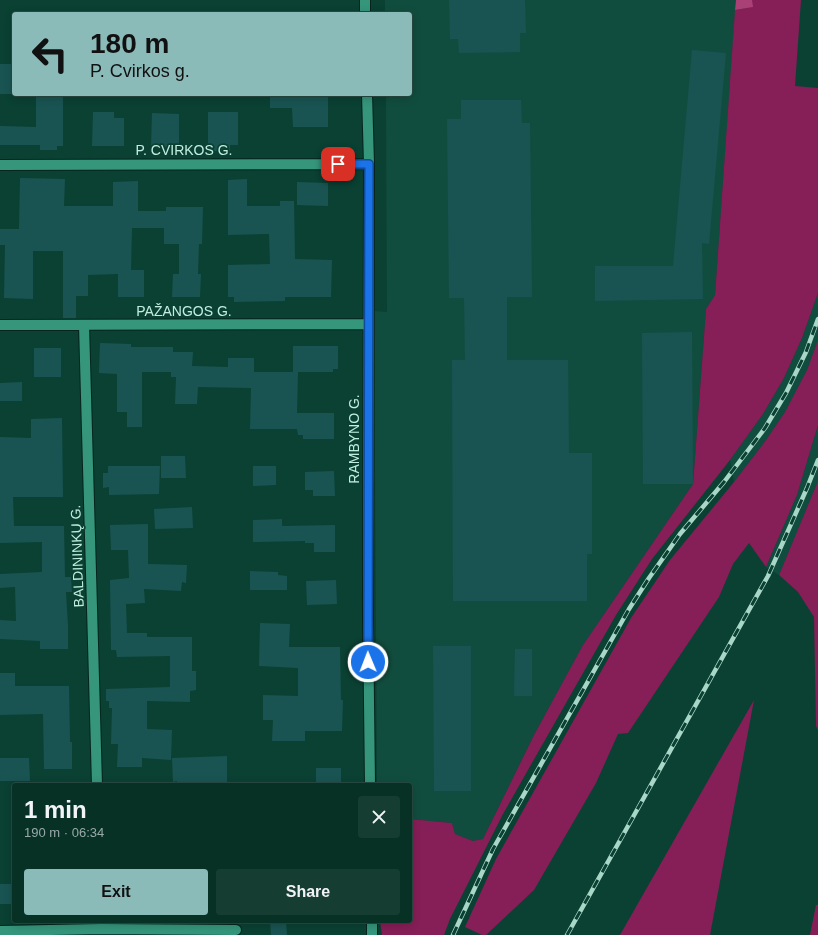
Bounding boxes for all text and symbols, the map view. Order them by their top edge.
icon: left [24,28,76,80]
text: 180 m [90,28,169,59]
text: P. Cvirkos g. [90,61,190,81]
street label: P. CVIRKOS G. [136,142,233,158]
pin [321,147,355,181]
icon: arrive [327,153,349,175]
street label: PAŽANGOS G. [136,303,232,319]
street label: RAMBYNO G. [346,394,362,484]
street label: BALDININKŲ G. [67,504,87,608]
position arrow [347,641,389,683]
text: 1 min [24,796,87,823]
button: close [358,796,400,838]
text: 190 m · 06:34 [24,825,104,840]
button: Exit [24,869,208,915]
button: Share [216,869,400,915]

